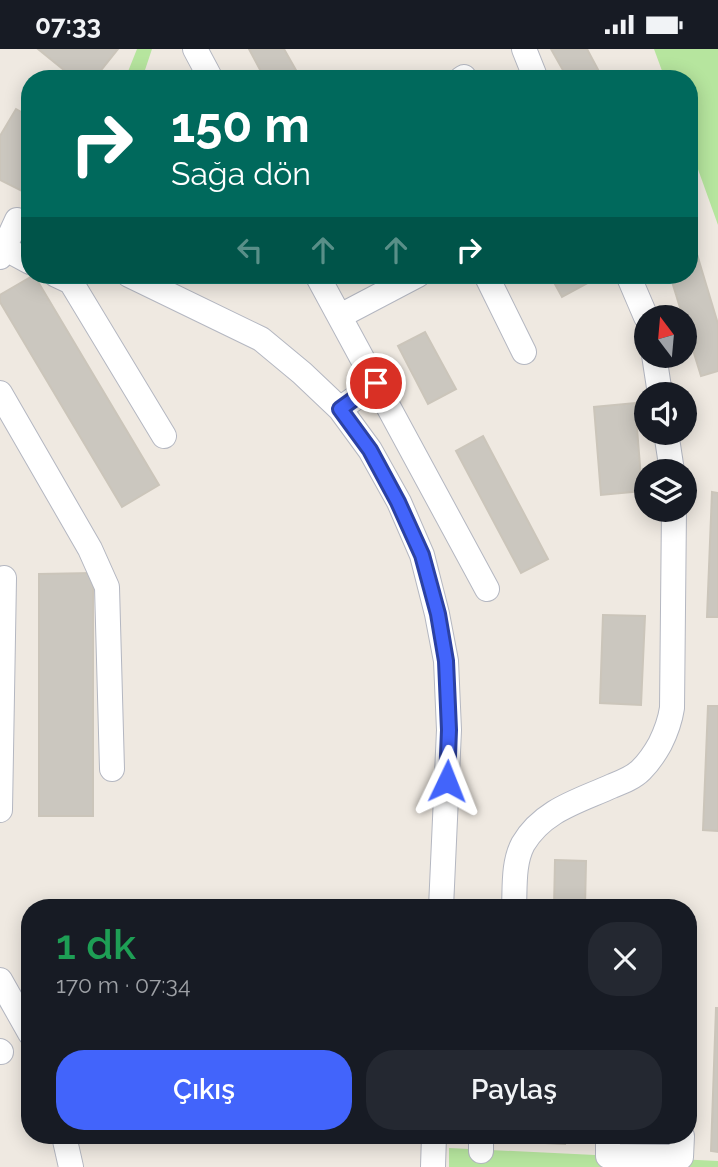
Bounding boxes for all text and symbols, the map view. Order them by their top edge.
text: 07:33 [35,10,101,40]
text: 150 m [171,96,310,153]
icon: right [56,98,147,189]
text: Sağa dön [171,155,311,192]
icon: left [231,231,269,269]
icon: ahead [304,231,342,269]
icon: ahead [377,231,415,269]
icon: right [450,231,488,269]
north arrow [634,305,696,367]
map controls [634,305,697,522]
pin [346,353,406,413]
icon: arrive [357,364,395,402]
button: sound [634,382,697,445]
button: layers [634,459,697,522]
position arrow [410,744,484,818]
text: 1 dk [56,920,136,969]
button: close [588,922,662,996]
text: 170 m · 07:34 [56,971,190,998]
button: Çıkış [56,1050,352,1130]
button: Paylaş [366,1050,662,1130]

